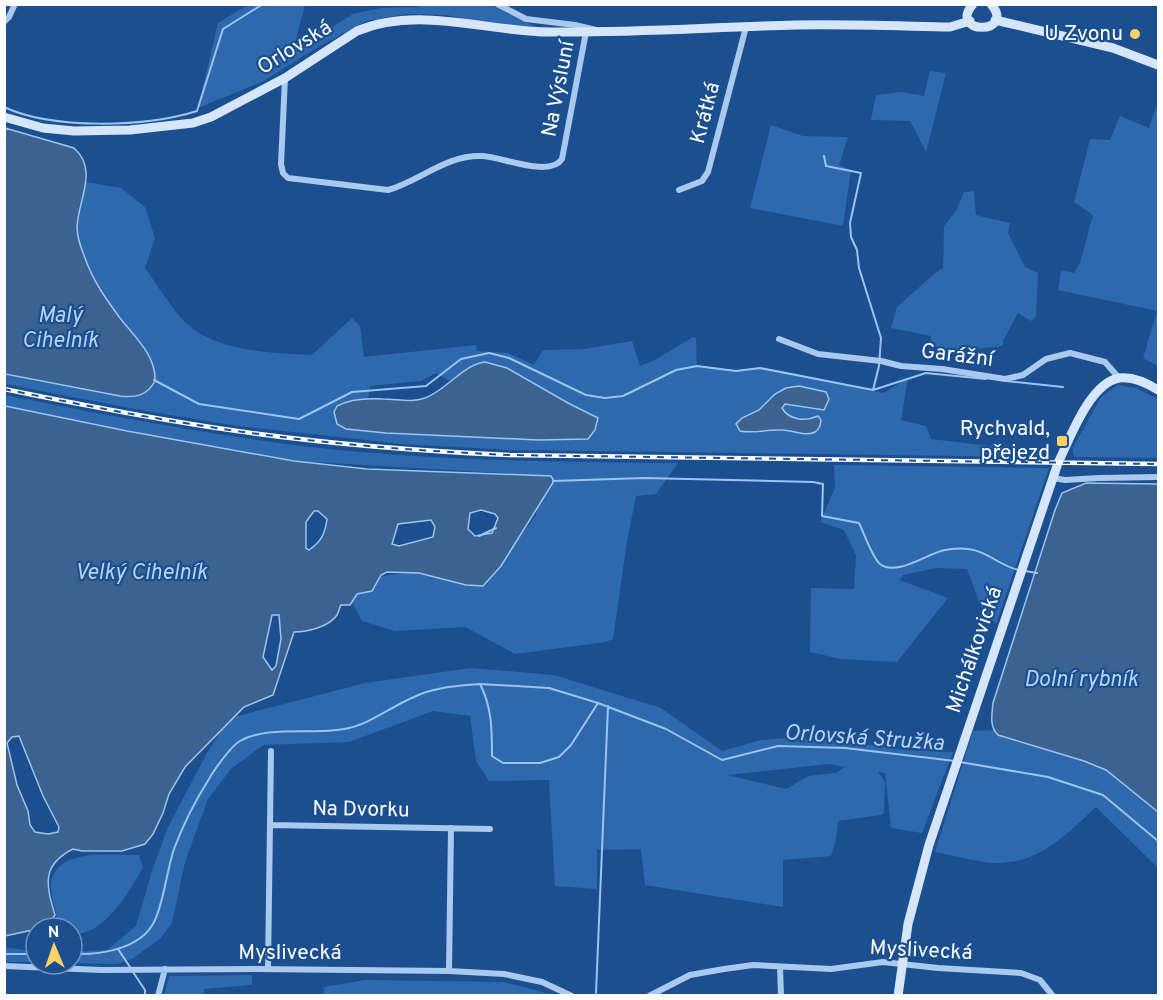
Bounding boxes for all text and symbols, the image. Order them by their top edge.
street label: Orlovská [253,15,337,81]
place label: U Zvonu [1044,21,1123,48]
marker: U Zvonu [1128,27,1142,41]
street label: Na Výsluní [536,37,582,139]
street label: Krátká [685,79,727,147]
water label: Malý Cihelník [22,303,99,355]
street label: Garážní [919,338,996,374]
place label: Rychvald, přejezd [960,416,1050,467]
marker: Rychvald, přejezd [1055,434,1069,448]
water label: Velký Cihelník [75,560,208,587]
street label: Michálkovická [941,583,1009,717]
water label: Dolní rybník [1024,667,1139,694]
water label: Orlovská Stružka [783,720,945,758]
street label: Na Dvorku [312,796,410,824]
north arrow [24,916,84,976]
text: N [47,923,60,943]
street label: Myslivecká [869,935,973,967]
street label: Myslivecká [238,940,342,967]

